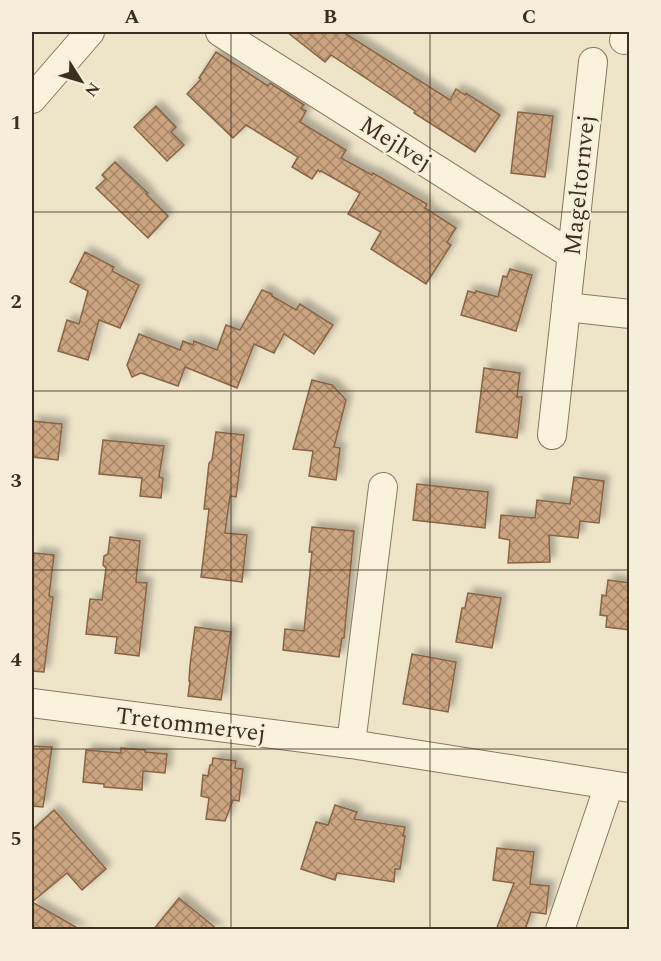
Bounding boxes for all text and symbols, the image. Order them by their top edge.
text: A [124,2,140,32]
text: B [323,2,337,32]
text: C [522,2,536,32]
north arrow [51,51,111,111]
text: N [79,77,106,102]
street label: Mejlvej [352,107,439,180]
text: 1 [10,108,22,138]
street label: Mageltornvej [555,113,605,257]
text: 2 [10,287,22,317]
text: 3 [10,466,22,496]
text: 4 [10,645,22,675]
street label: Tretommervej [114,698,268,752]
text: 5 [10,824,22,854]

